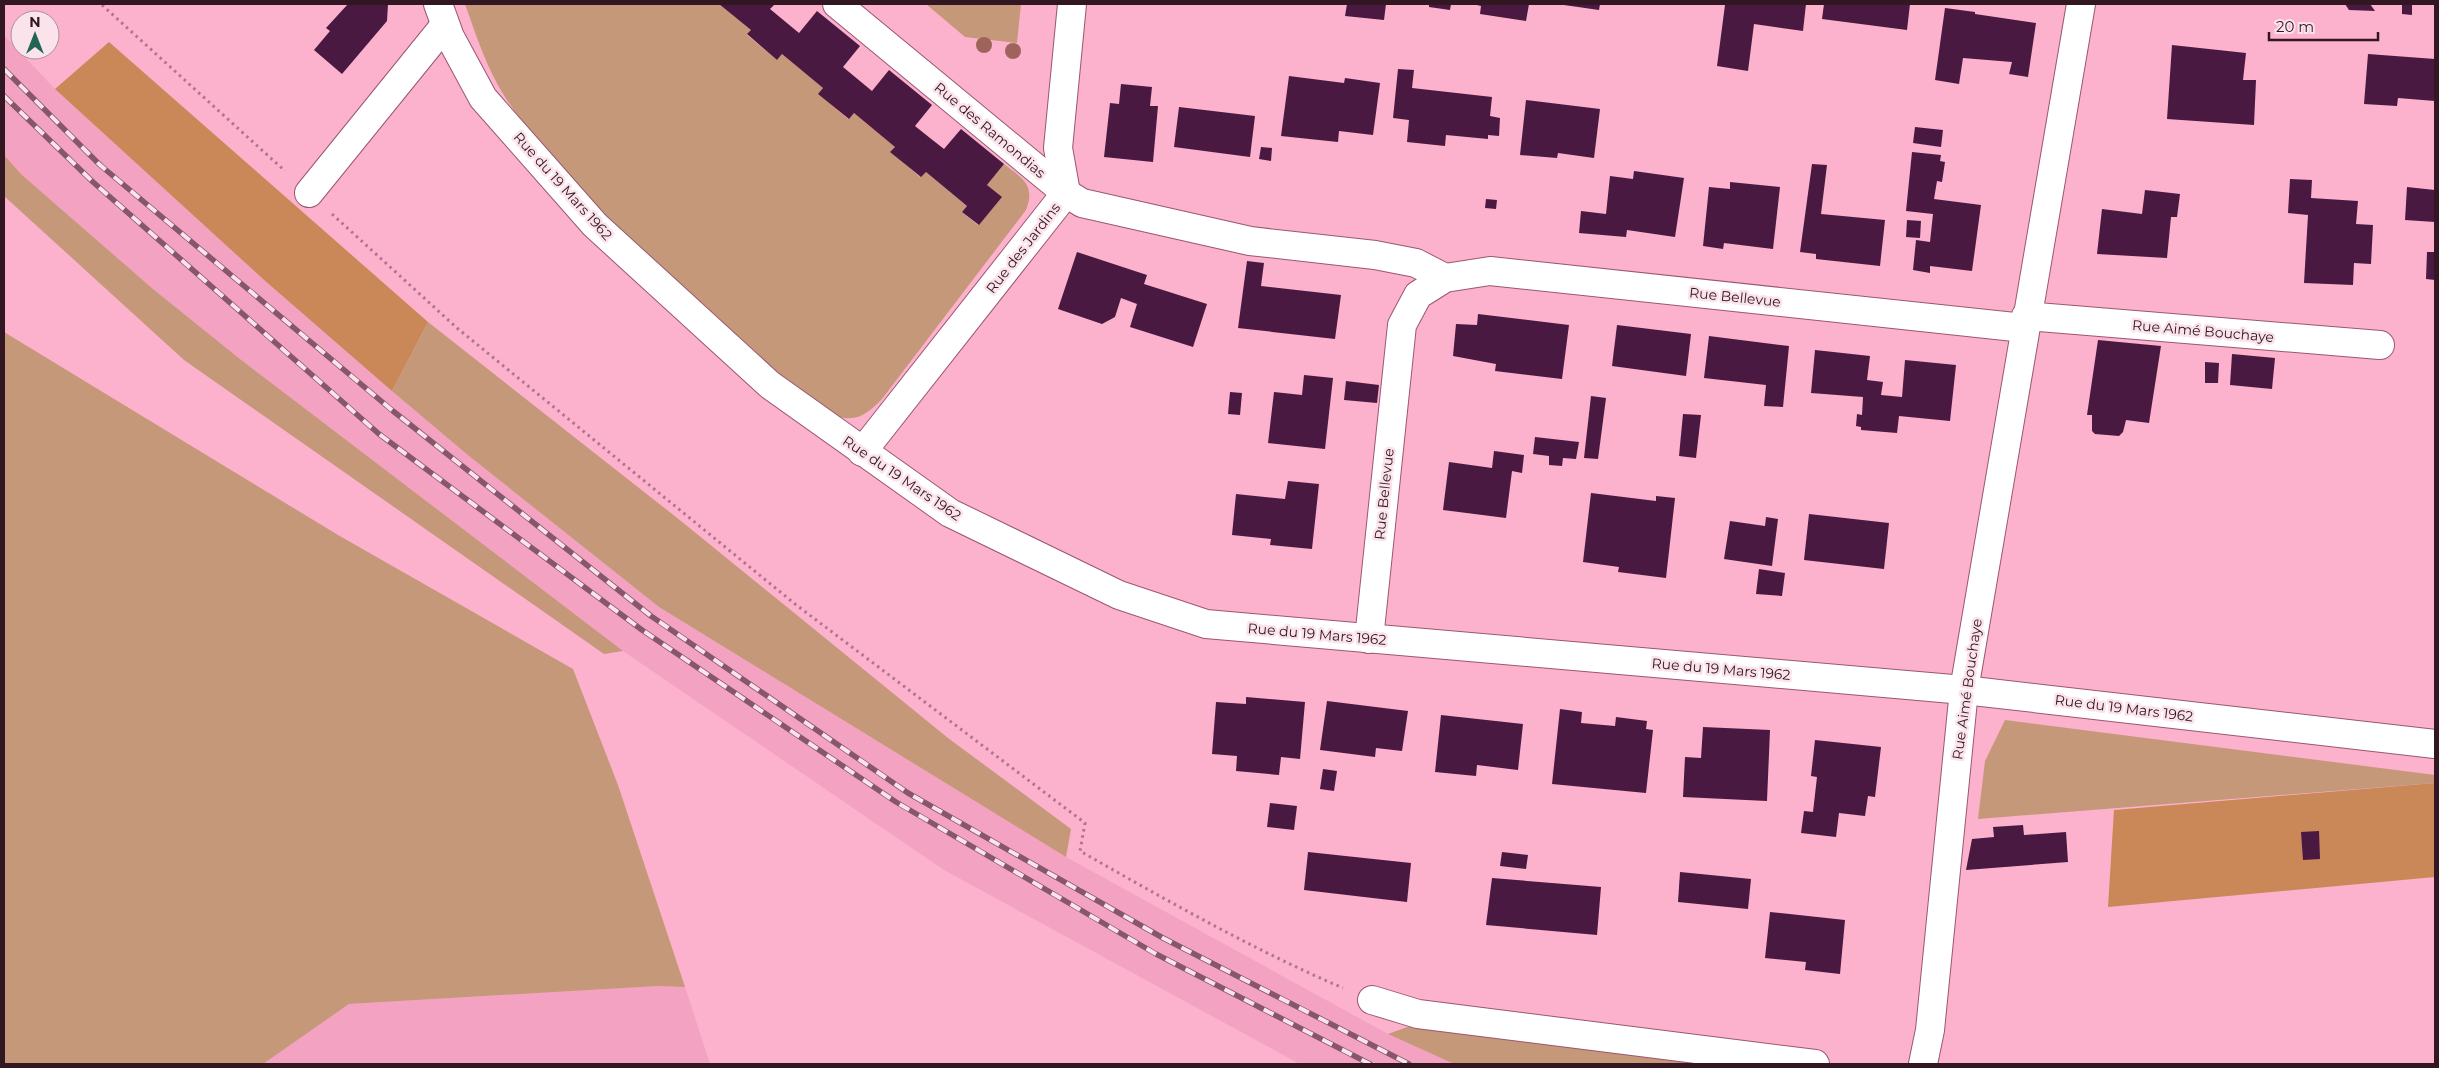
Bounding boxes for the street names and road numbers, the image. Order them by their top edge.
street label: Rue des Ramondias [931,78,1049,182]
street label: Rue du 19 Mars 1962 [510,128,616,244]
street label: Rue des Jardins [982,199,1064,297]
street label: Rue Bellevue [1688,283,1782,311]
street label: Rue Aimé Bouchaye [2131,316,2275,346]
street label: Rue du 19 Mars 1962 [839,432,965,524]
street label: Rue Bellevue [1370,447,1398,541]
street label: Rue Aimé Bouchaye [1948,617,1986,761]
street label: Rue du 19 Mars 1962 [1247,619,1387,649]
street label: Rue du 19 Mars 1962 [1651,654,1791,684]
street label: Rue du 19 Mars 1962 [2054,691,2194,725]

